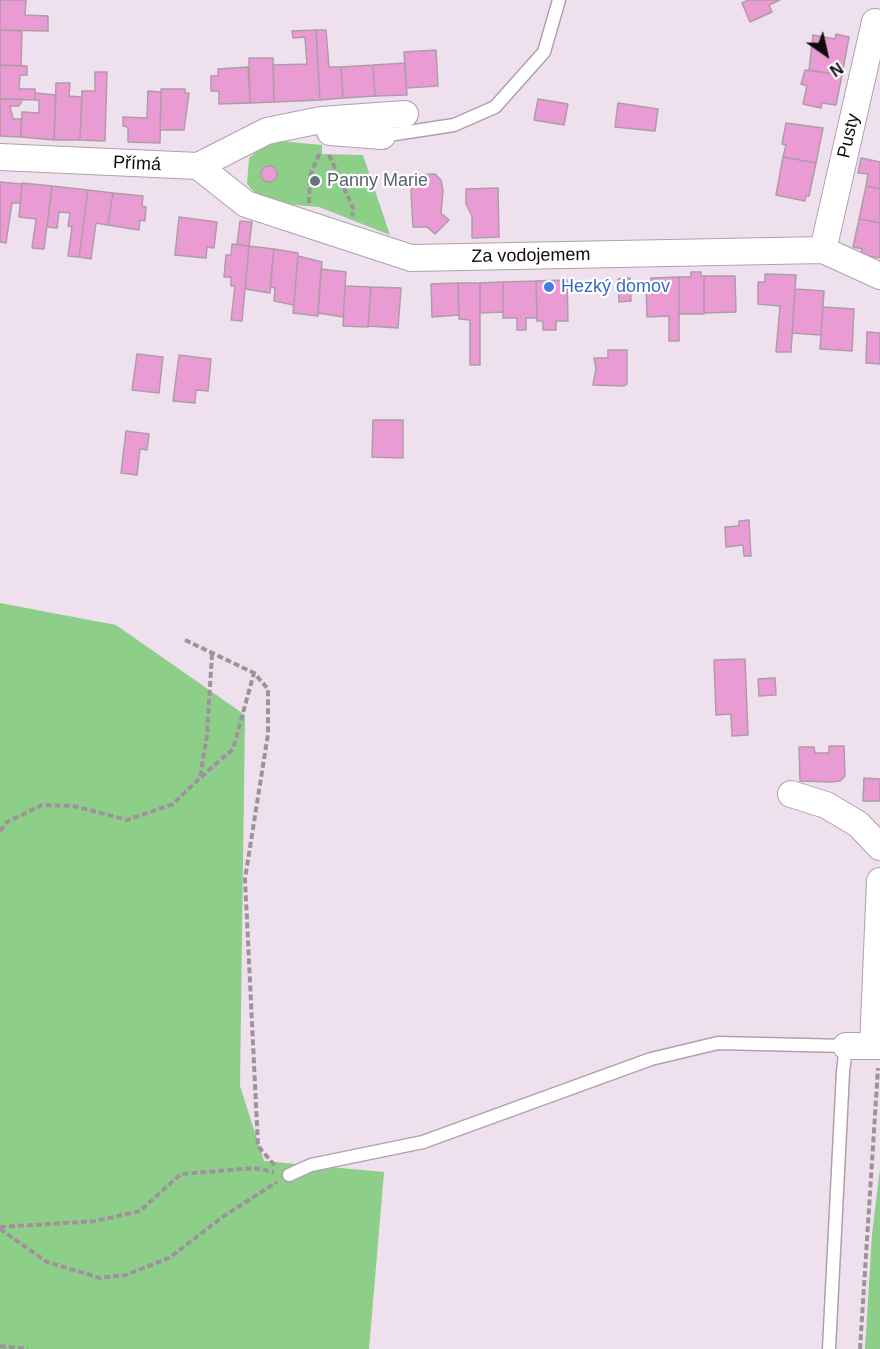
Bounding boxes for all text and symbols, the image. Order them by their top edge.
north arrow [796,24,856,84]
text: N [827,59,846,80]
street label: Pusty [833,112,865,160]
street label: Přímá [112,152,162,176]
place label: Panny Marie [327,170,428,192]
marker: Panny Marie [308,174,322,188]
street label: Za vodojemem [471,244,591,268]
place label: Hezký domov [561,276,670,298]
marker: Hezký domov [542,280,556,294]

